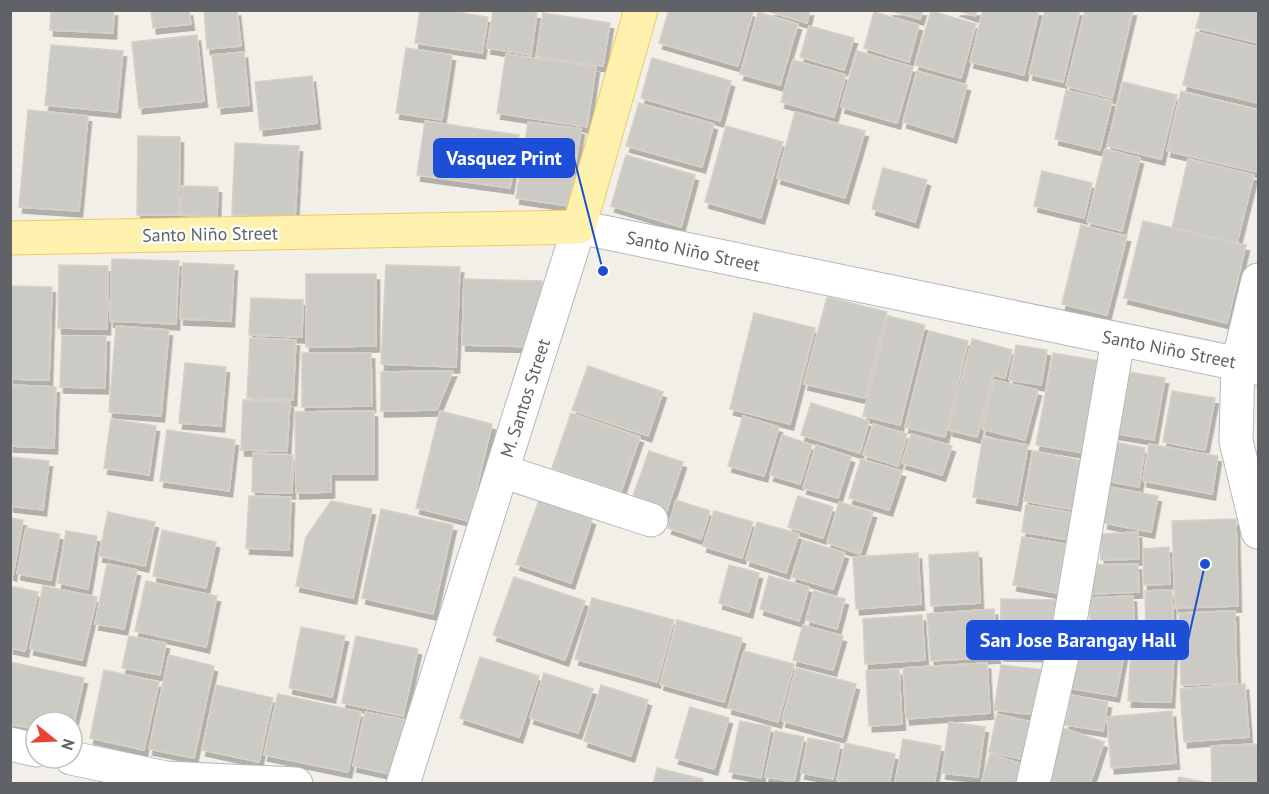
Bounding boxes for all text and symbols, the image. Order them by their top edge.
callout: Vasquez Print [434,139,574,177]
text: Vasquez Print [445,145,562,171]
street label: Santo Niño Street [142,221,278,247]
street label: Santo Niño Street [624,226,762,276]
street label: Santo Niño Street [1100,325,1238,373]
street label: M. Santos Street [495,336,555,460]
callout: San Jose Barangay Hall [967,621,1188,659]
text: San Jose Barangay Hall [980,627,1176,653]
north arrow [24,710,84,770]
text: N [57,737,79,753]

